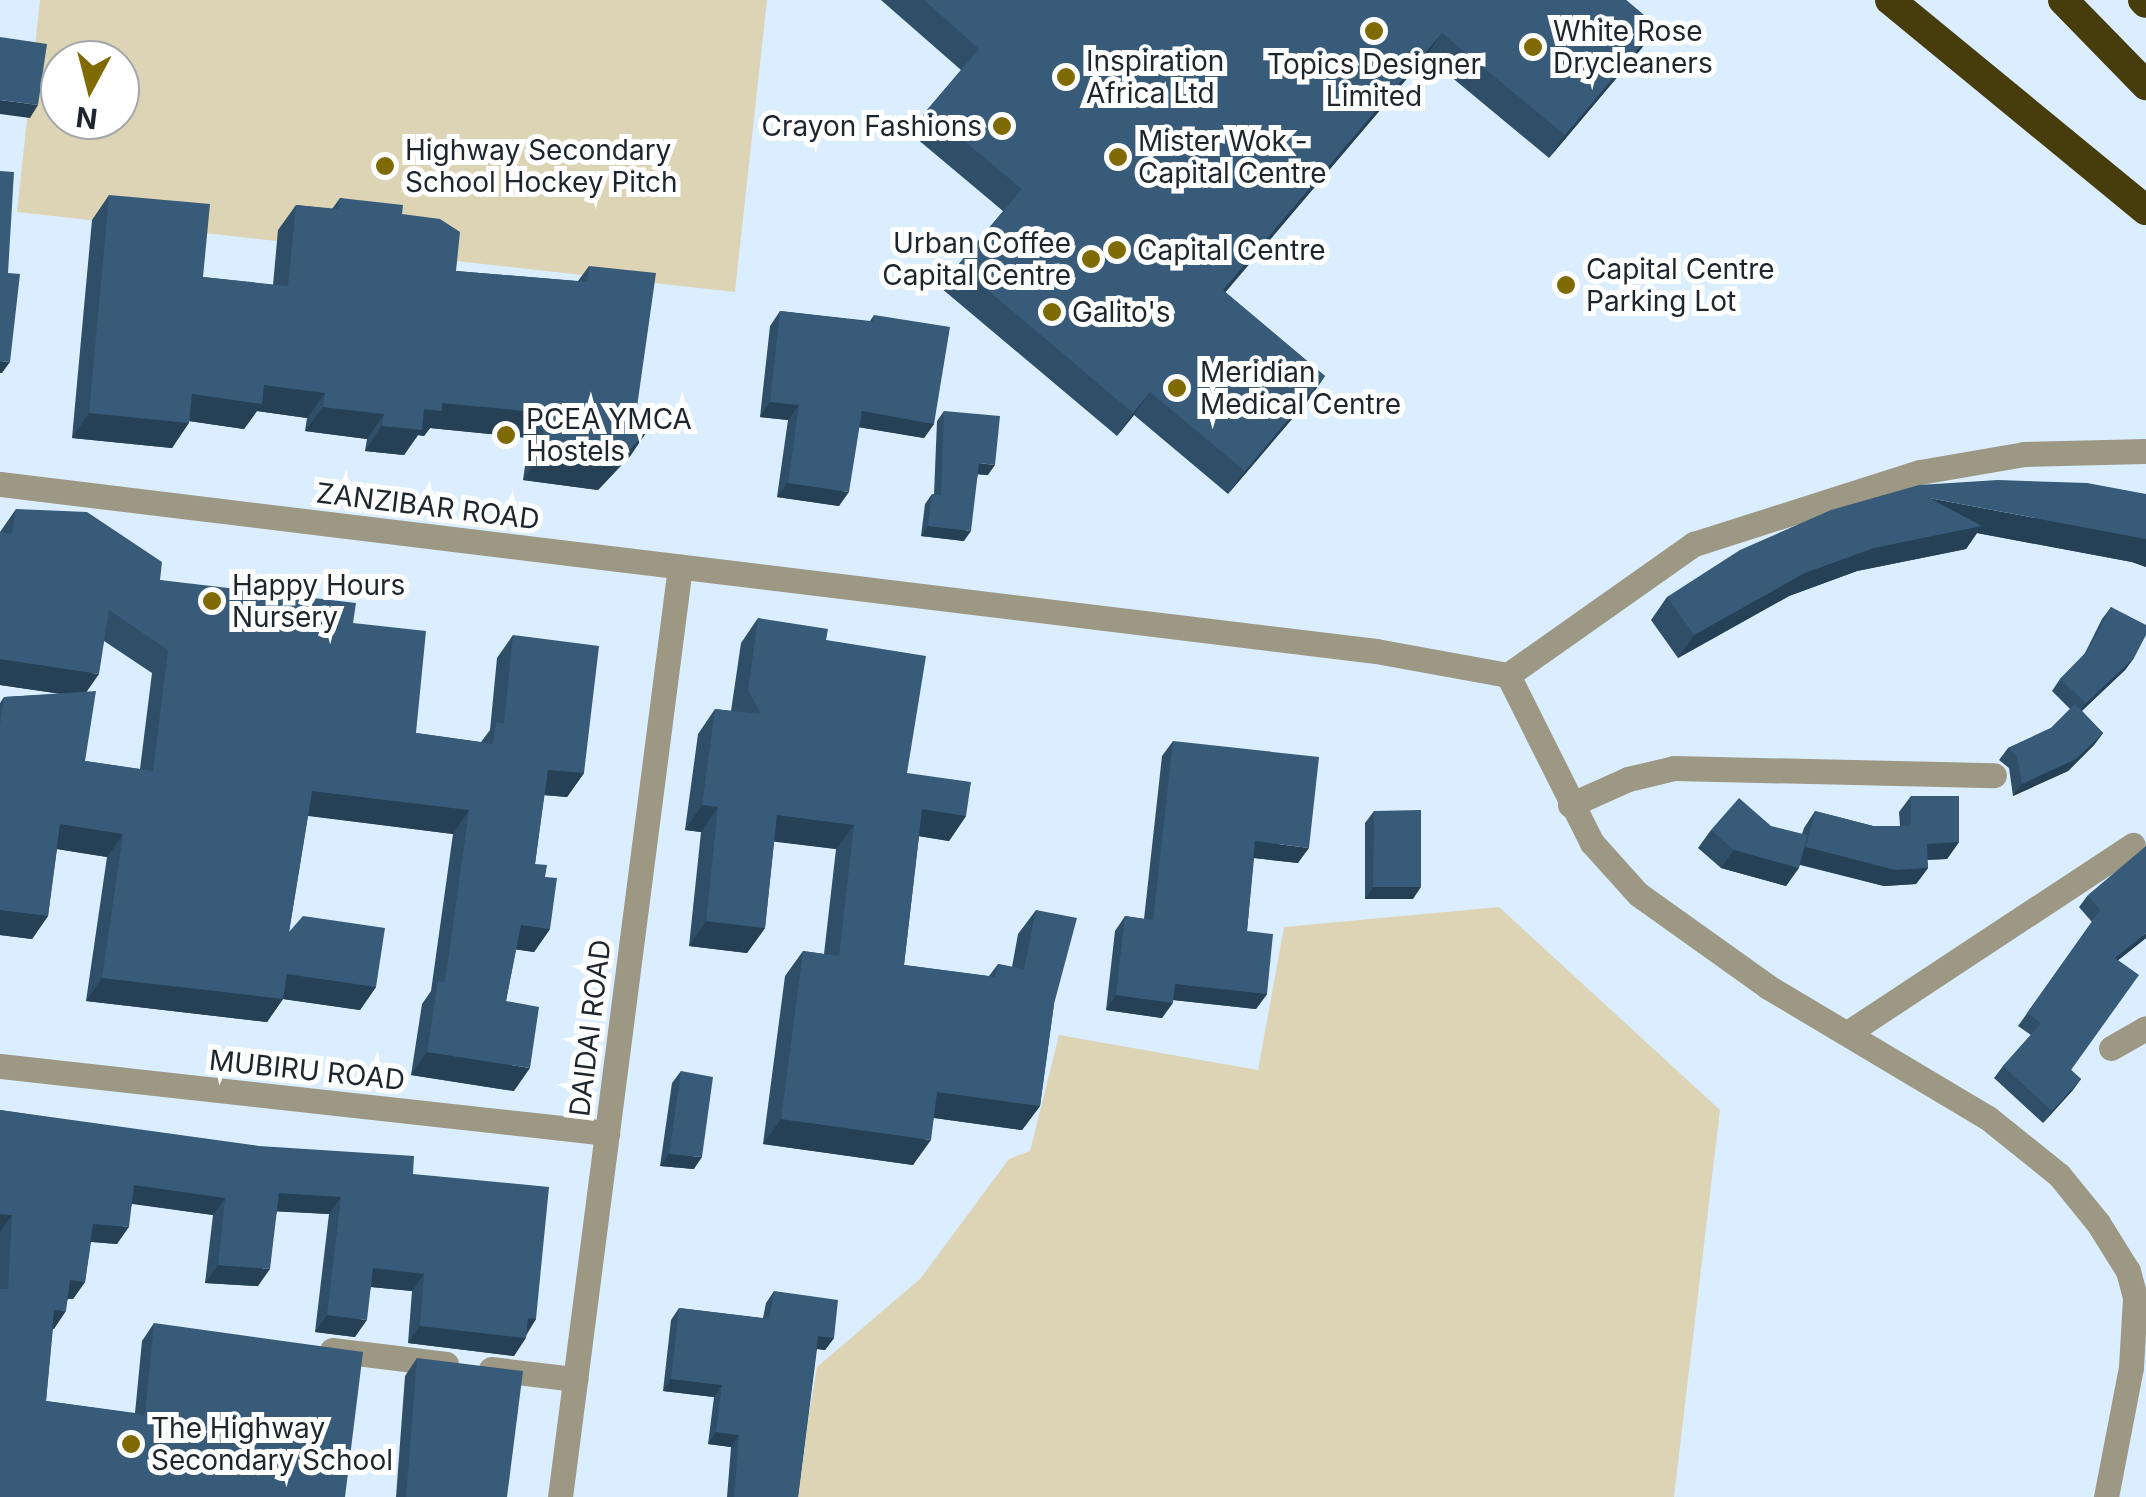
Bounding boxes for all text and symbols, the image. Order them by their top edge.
place label: White Rose Drycleaners [1553,14,1713,80]
marker: Topics Designer Limited [1363,20,1385,42]
marker: White Rose Drycleaners [1522,36,1544,58]
north arrow [40,40,140,140]
place label: Inspiration Africa Ltd [1086,44,1224,110]
place label: Topics Designer Limited [1267,47,1481,113]
marker: Inspiration Africa Ltd [1055,66,1077,88]
text: N [74,100,99,136]
place label: Crayon Fashions [762,109,982,143]
marker: Crayon Fashions [991,115,1013,137]
place label: Mister Wok - Capital Centre [1138,124,1327,190]
place label: Highway Secondary School Hockey Pitch [405,133,678,199]
marker: Mister Wok - Capital Centre [1107,146,1129,168]
marker: Highway Secondary School Hockey Pitch [374,155,396,177]
place label: Urban Coffee Capital Centre [882,226,1071,292]
place label: Capital Centre [1137,233,1326,267]
marker: Capital Centre [1106,239,1128,261]
marker: Urban Coffee Capital Centre [1080,248,1102,270]
place label: Capital Centre Parking Lot [1586,252,1775,318]
marker: Capital Centre Parking Lot [1555,274,1577,296]
place label: Galito's [1072,295,1171,329]
marker: Galito's [1041,301,1063,323]
place label: Meridian Medical Centre [1200,355,1401,421]
marker: Meridian Medical Centre [1164,375,1190,401]
place label: PCEA YMCA Hostels [526,402,692,468]
marker: PCEA YMCA Hostels [495,424,517,446]
street label: ZANZIBAR ROAD [314,476,542,536]
place label: Happy Hours Nursery [232,568,405,634]
marker: Happy Hours Nursery [201,590,223,612]
street label: DAIDAI ROAD [562,938,618,1118]
street label: MUBIRU ROAD [207,1043,407,1097]
place label: The Highway Secondary School [151,1411,393,1477]
marker: The Highway Secondary School [120,1433,142,1455]

